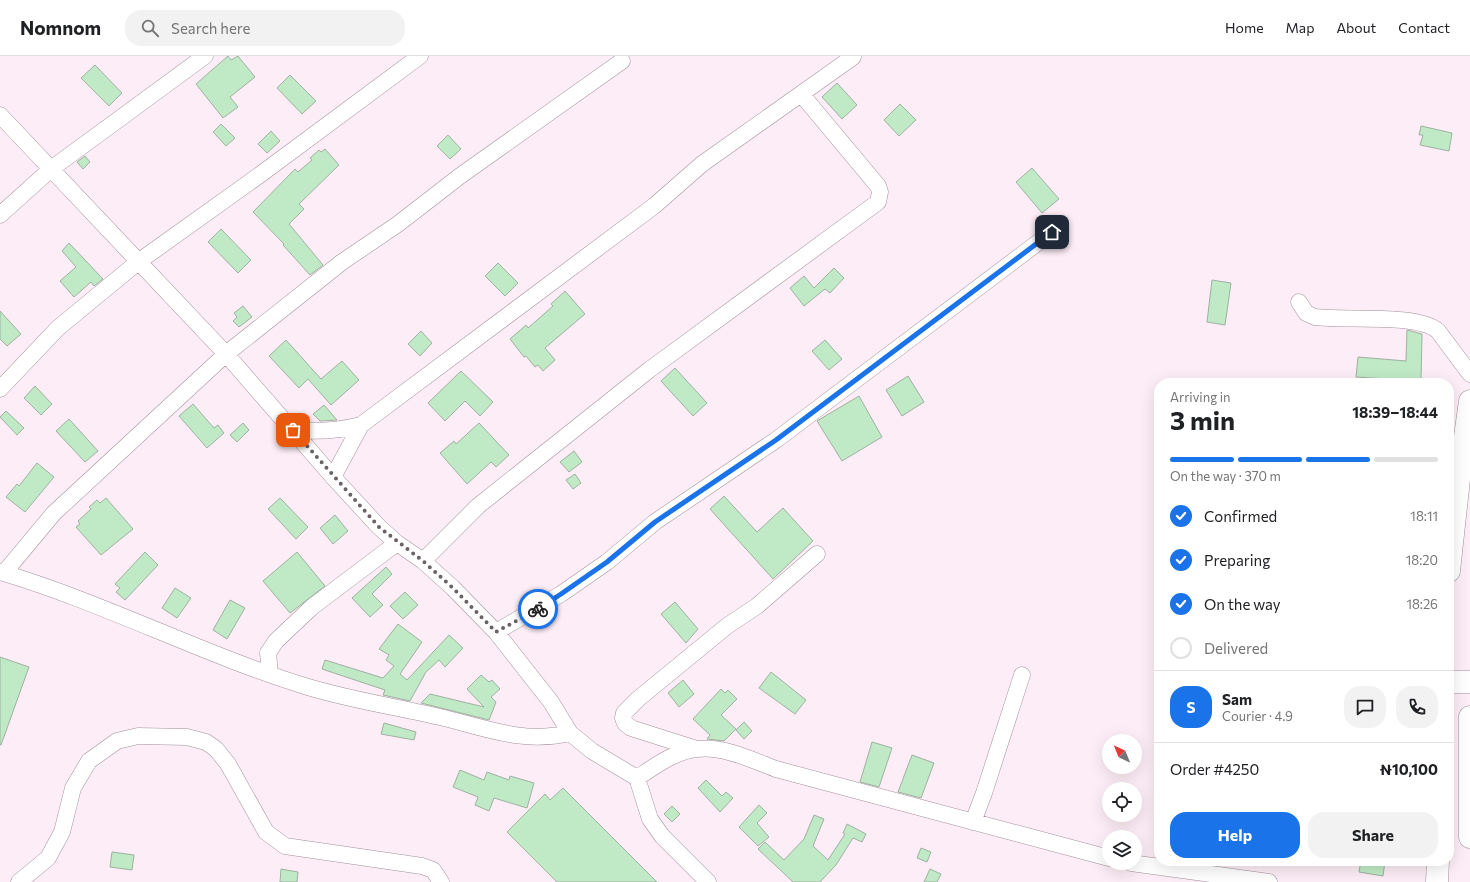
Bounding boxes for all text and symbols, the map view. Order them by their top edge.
search box [125,10,405,46]
text: Nomnom [20,16,101,39]
icon: search [139,17,161,39]
text: Search here [171,19,250,37]
text: Home [1225,19,1264,36]
text: Map [1286,19,1314,36]
text: About [1336,19,1376,36]
text: Contact [1398,19,1450,36]
pin [1035,215,1069,249]
icon: home [1041,221,1063,243]
text: Arriving in [1170,389,1230,405]
text: 18:39–18:44 [1352,403,1438,421]
text: 3 min [1170,404,1235,435]
pin [276,413,310,447]
icon: bag [282,419,304,441]
text: On the way · 370 m [1170,468,1281,484]
icon: check [1170,505,1192,527]
text: Confirmed [1204,507,1277,525]
text: 18:11 [1410,508,1438,524]
icon: check [1170,549,1192,571]
text: Preparing [1204,551,1270,569]
text: 18:20 [1406,552,1438,568]
courier [518,589,558,629]
icon: check [1170,593,1192,615]
text: On the way [1204,595,1281,613]
text: 18:26 [1406,596,1438,612]
icon: bike [527,598,549,620]
text: Delivered [1204,639,1268,657]
button: chat [1344,686,1386,728]
button: phone [1396,686,1438,728]
text: Sam [1222,690,1252,708]
text: S [1186,698,1196,716]
text: Courier · 4.9 [1222,708,1293,724]
north arrow [1102,734,1142,774]
map controls [1102,734,1142,870]
text: Order #4250 [1170,760,1259,778]
text: ₦10,100 [1380,760,1438,778]
button: locate [1102,782,1142,822]
button: Help [1170,812,1300,858]
button: Share [1308,812,1438,858]
button: layers [1102,830,1142,870]

